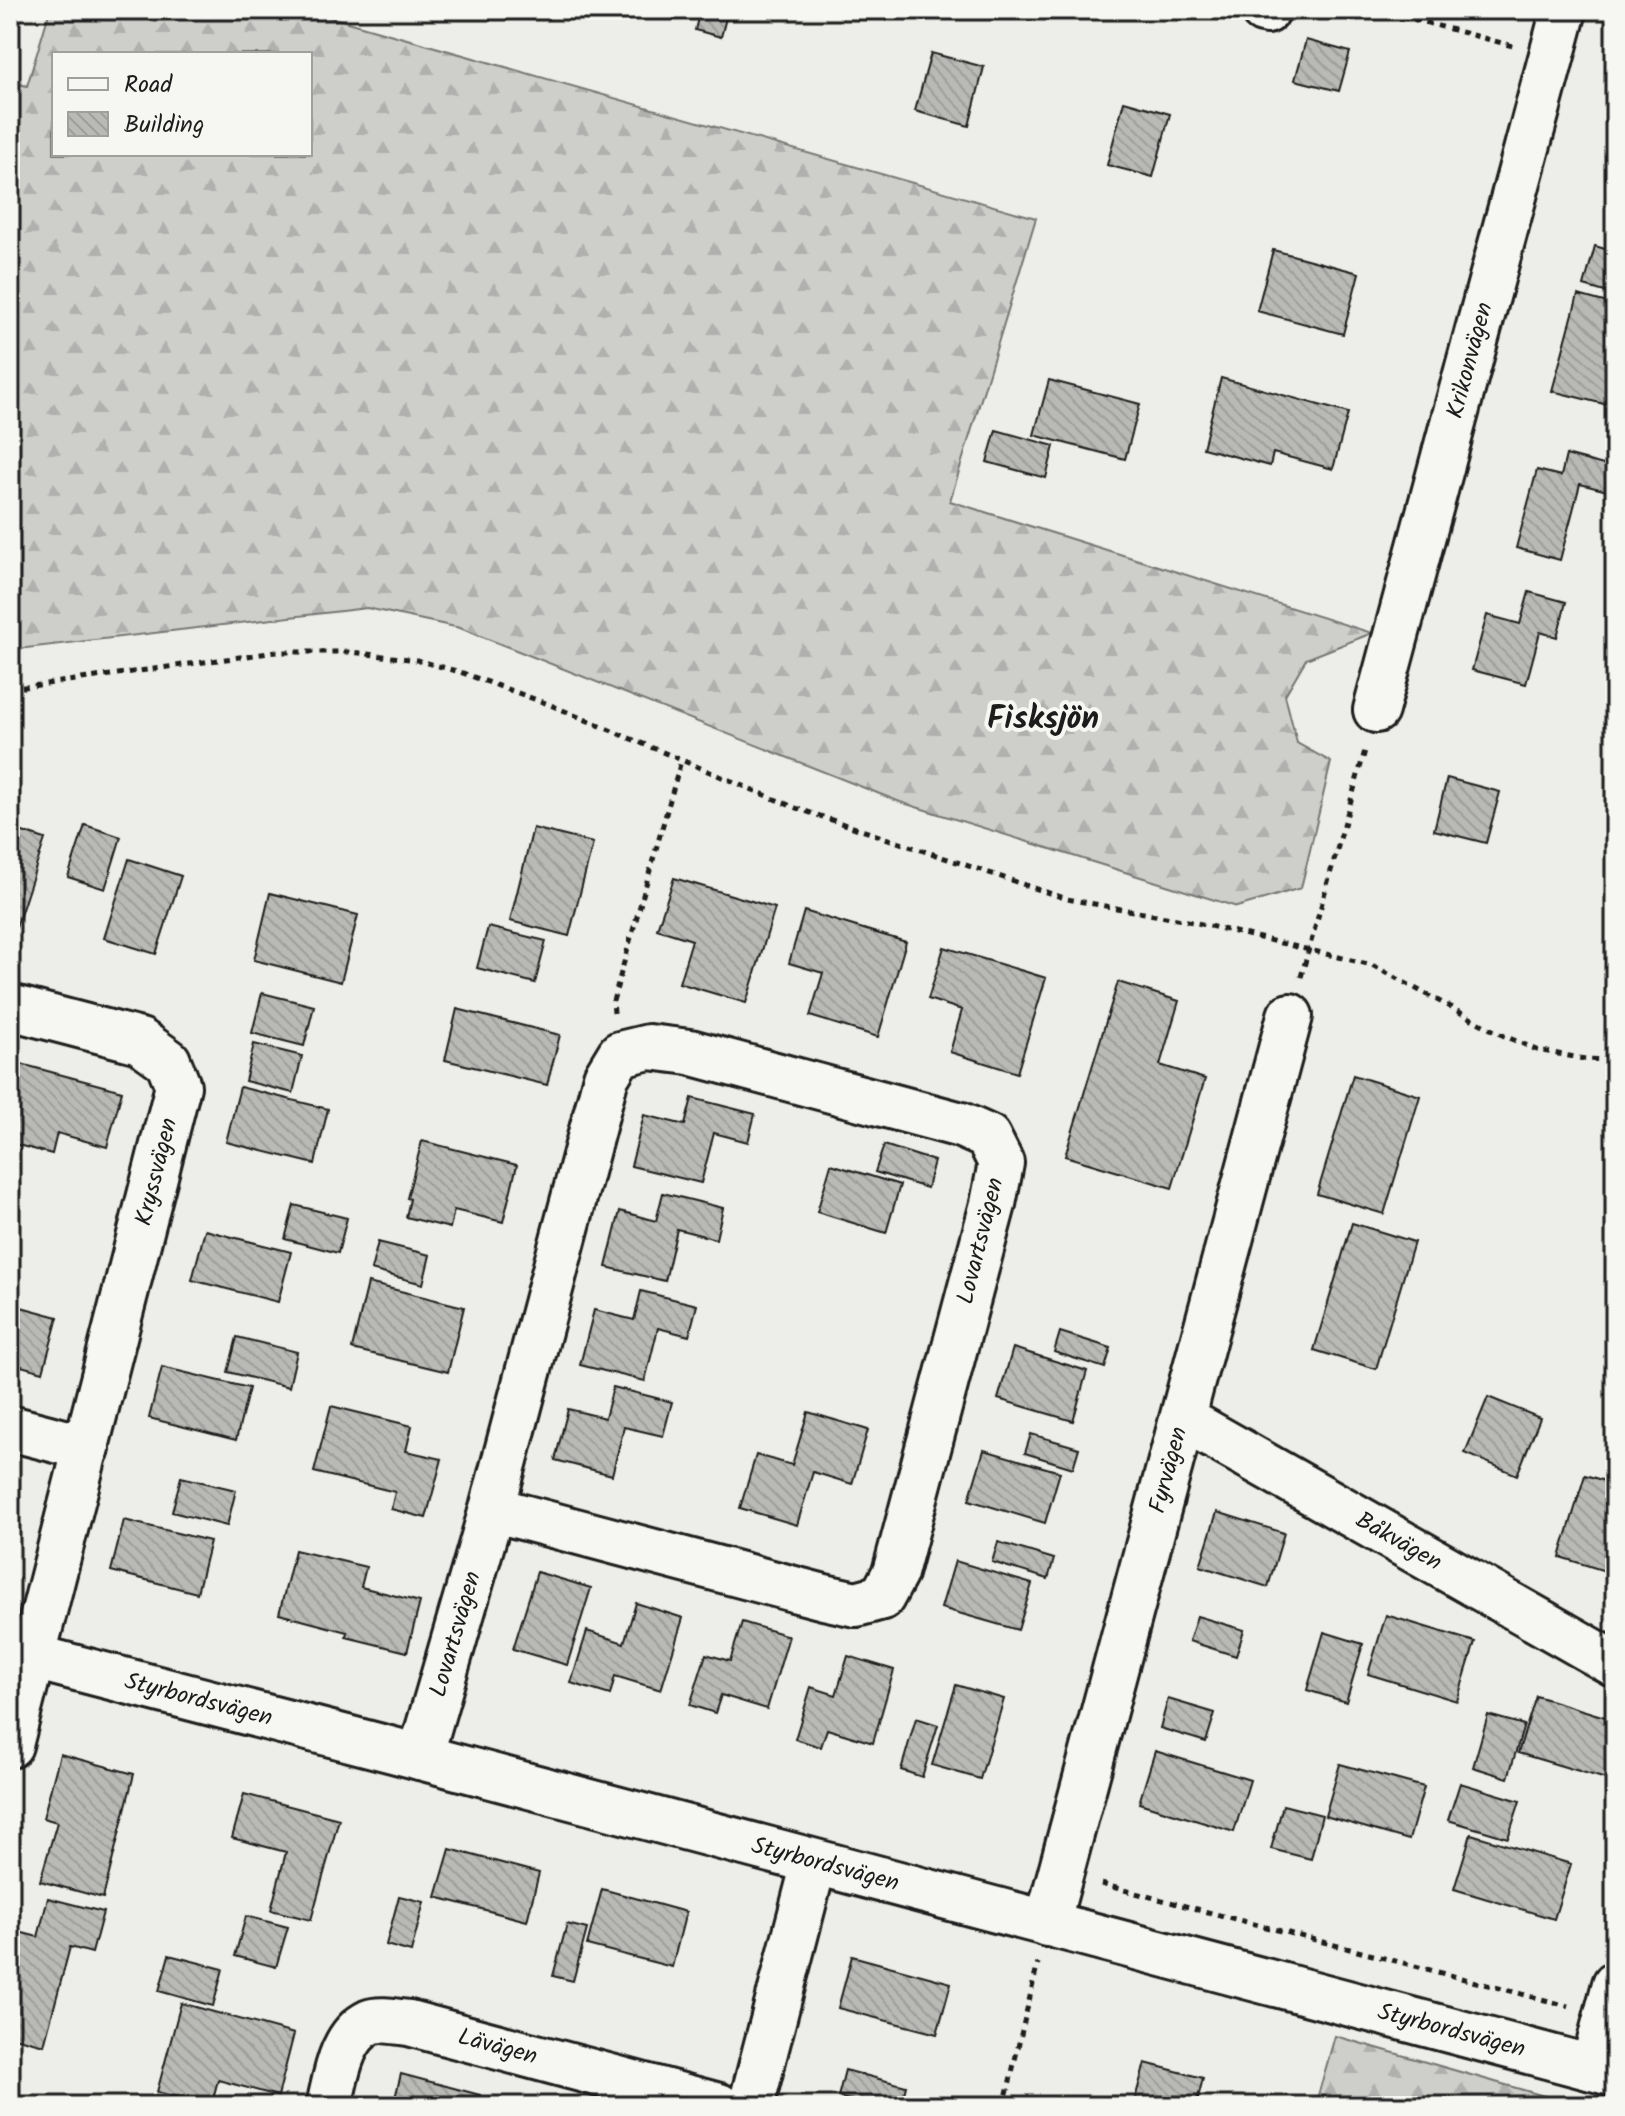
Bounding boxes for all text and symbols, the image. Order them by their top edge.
legend [52,52,312,156]
text: Road [124,66,173,105]
text: Building [124,106,204,145]
street label: Krikonvägen [1436,298,1504,423]
district label: Fisksjön [987,694,1099,745]
street label: Kryssvägen [125,1114,189,1230]
street label: Lovartsvägen [946,1174,1016,1308]
street label: Fyrvägen [1138,1422,1199,1518]
street label: Båkvägen [1348,1501,1449,1582]
street label: Lovartsvägen [419,1567,492,1702]
street label: Styrbordsvägen [120,1662,277,1737]
street label: Styrbordsvägen [747,1826,903,1903]
street label: Styrbordsvägen [1373,1992,1530,2069]
street label: Lävägen [454,2017,542,2076]

